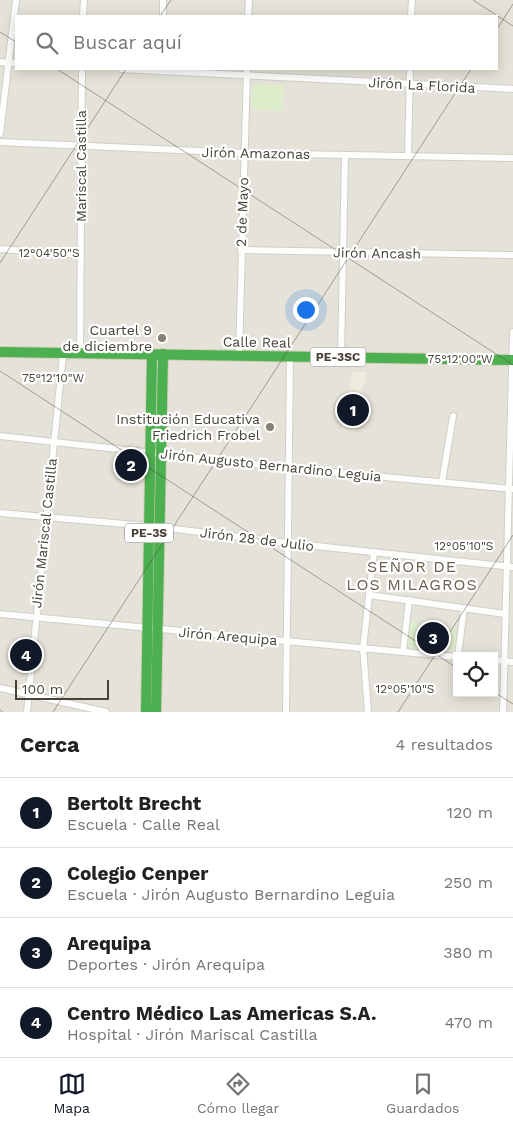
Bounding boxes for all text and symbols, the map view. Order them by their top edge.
search box [15,15,498,70]
icon: search [33,29,61,57]
text: Buscar aquí [73,31,182,54]
street label: Jirón La Florida [368,74,476,96]
street label: Mariscal Castilla [73,110,89,222]
street label: Jirón Amazonas [202,144,310,162]
street label: 2 de Mayo [233,177,251,247]
street label: Jirón Ancash [333,244,421,262]
text: 12°04'50"S [18,246,80,260]
your location [293,297,319,323]
place label: Cuartel 9 de diciembre [63,322,152,354]
marker: Cuartel 9 de diciembre [156,332,168,344]
street label: Calle Real [223,333,292,351]
road number: PE-3SC [310,348,366,367]
text: 75°12'00"W [427,352,493,366]
text: 75°12'10"W [22,371,85,385]
pin: 1 [337,391,369,429]
place label: Institución Educativa Friedrich Frobel [116,411,261,443]
marker: Institución Educativa Friedrich Frobel [264,421,276,433]
street label: Jirón Augusto Bernardino Leguia [160,445,382,485]
pin: 2 [115,446,147,484]
street label: Jirón Mariscal Castilla [28,457,60,609]
road number: PE-3S [125,524,173,542]
street label: Jirón 28 de Julio [199,524,315,554]
text: 12°05'10"S [434,539,494,553]
district label: SEÑOR DE LOS MILAGROS [346,557,478,594]
pin: 3 [417,619,449,657]
street label: Jirón Arequipa [178,624,278,648]
pin: 4 [10,636,42,674]
map controls [453,652,498,697]
button: locate [453,652,498,697]
scale bar [15,677,109,700]
text: 100 m [22,681,63,697]
text: 12°05'10"S [375,682,435,696]
text: Cerca [20,732,79,757]
text: 4 resultados [396,735,493,754]
text: Bertolt Brecht [67,792,201,815]
text: 1 [33,803,39,822]
text: 120 m [447,803,493,822]
text: Escuela · Calle Real [67,815,220,834]
text: Colegio Cenper [67,862,208,885]
text: 2 [31,873,41,892]
text: 250 m [444,873,493,892]
text: Escuela · Jirón Augusto Bernardino Leguia [67,885,395,904]
text: Arequipa [67,932,151,955]
text: 3 [31,943,41,962]
text: 380 m [443,943,493,962]
text: Deportes · Jirón Arequipa [67,955,265,974]
text: Centro Médico Las Americas S.A. [67,1002,376,1025]
text: 4 [31,1013,41,1032]
text: 470 m [445,1013,493,1032]
text: Hospital · Jirón Mariscal Castilla [67,1025,318,1044]
tab: Mapa [53,1070,90,1116]
tab: Cómo llegar [197,1070,279,1116]
tab: Guardados [386,1070,460,1116]

